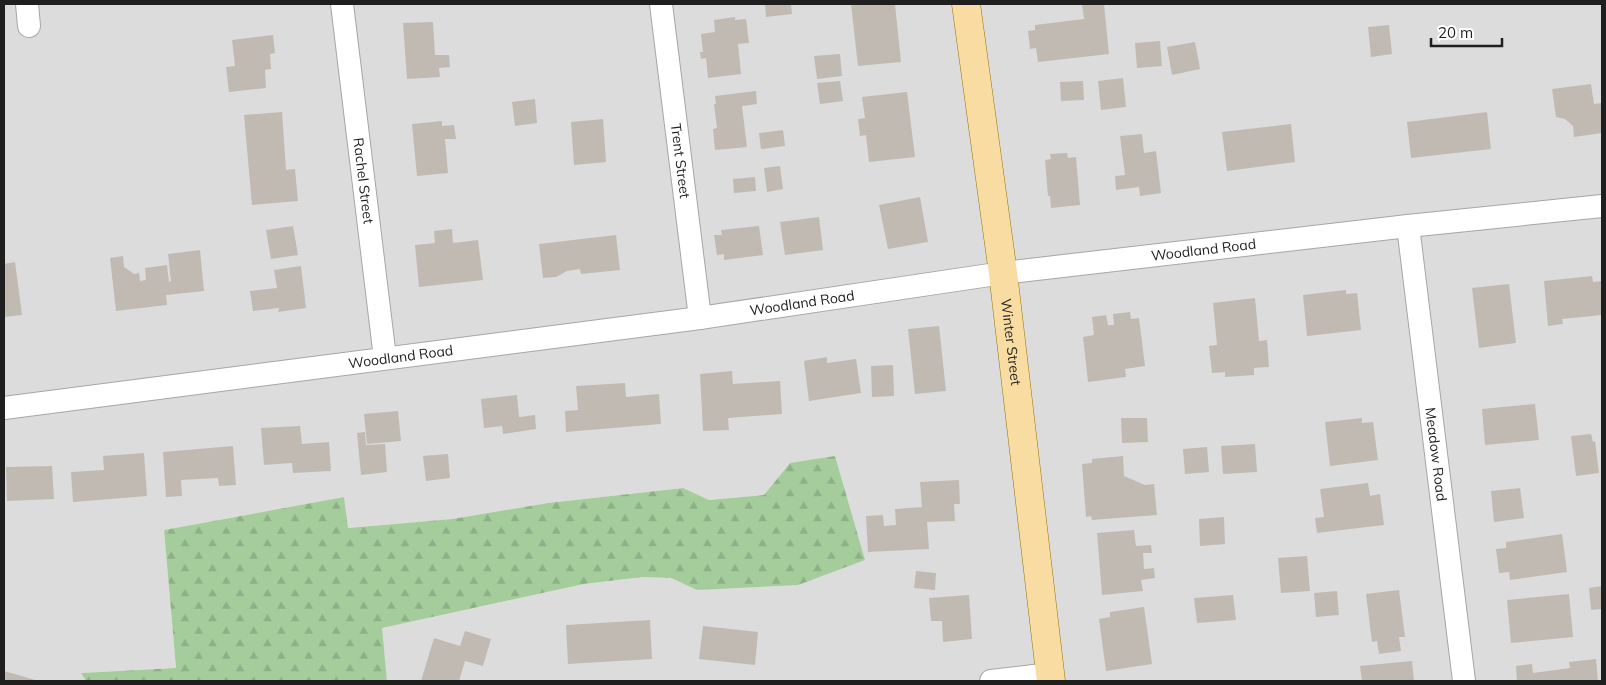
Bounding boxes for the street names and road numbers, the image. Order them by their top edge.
street label: Trent Street [667,122,694,199]
street label: Rachel Street [349,137,378,225]
street label: Woodland Road [1150,235,1257,265]
street label: Woodland Road [749,286,856,319]
street label: Winter Street [997,298,1025,386]
street label: Woodland Road [347,341,454,372]
street label: Meadow Road [1421,406,1451,502]

